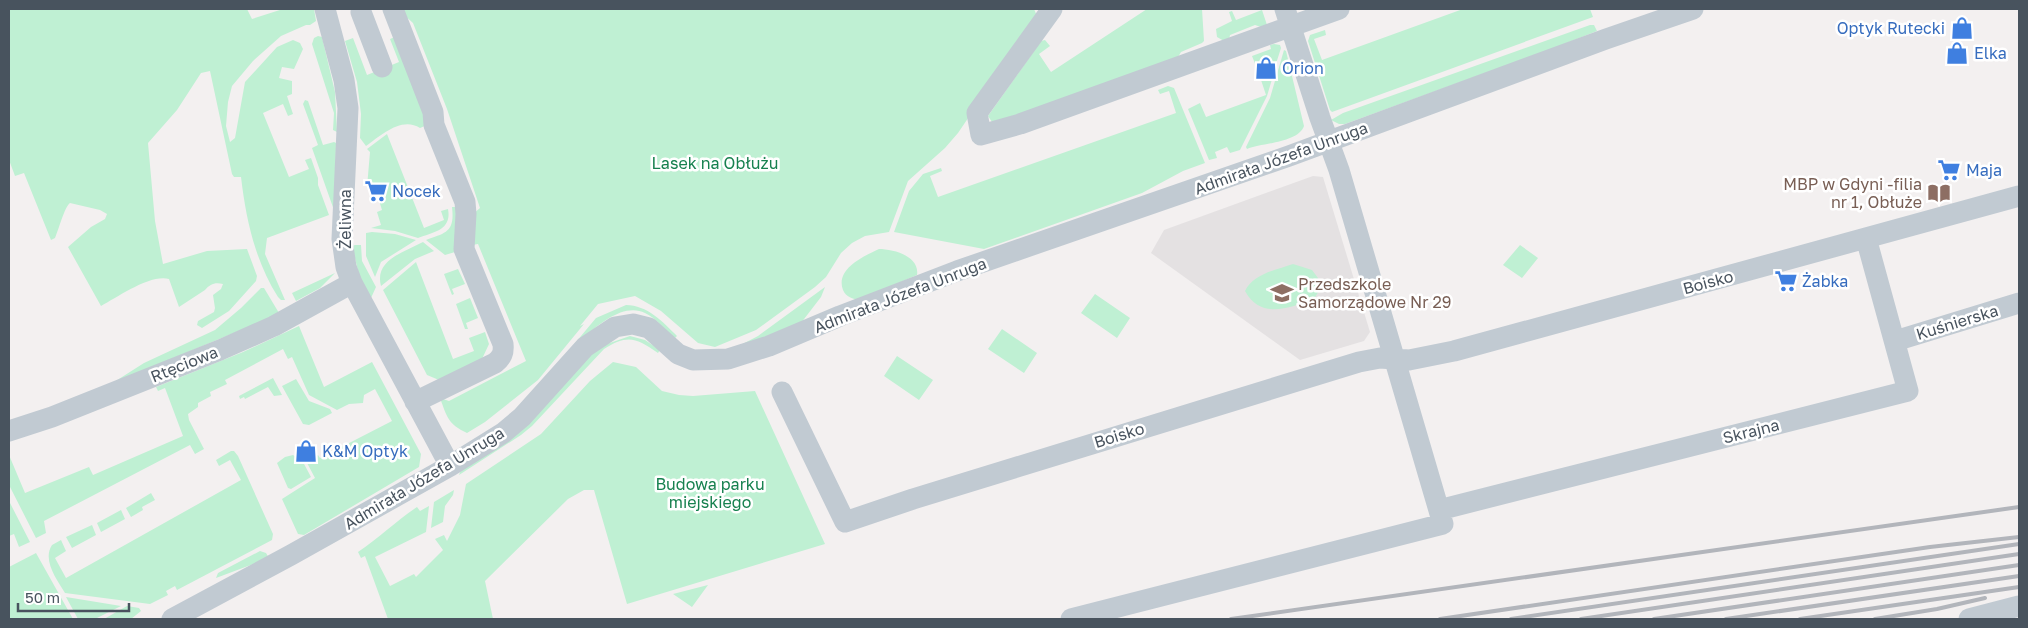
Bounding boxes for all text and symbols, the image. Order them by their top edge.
shop icon: Optyk Rutecki [1949,15,1975,41]
place label: Optyk Rutecki [1837,18,1945,38]
shop icon: Elka [1944,40,1970,66]
place label: Elka [1974,43,2007,63]
shop icon: Orion [1253,55,1279,81]
place label: Orion [1282,58,1324,78]
street label: Admirała Józefa Unruga [1192,117,1370,199]
park label: Lasek na Obłużu [652,153,778,173]
supermarket icon: Maja [1936,157,1962,183]
place label: Maja [1966,160,2002,180]
place label: MBP w Gdyni -filia nr 1, Obłuże [1783,174,1922,212]
supermarket icon: Nocek [363,178,389,204]
library icon: MBP w Gdyni -filia nr 1, Obłuże [1926,180,1952,206]
place label: Nocek [392,181,441,201]
street label: Żeliwna [335,189,355,249]
street label: Admirała Józefa Unruga [811,253,989,337]
street label: Boisko [1681,266,1735,298]
supermarket icon: Żabka [1773,268,1799,294]
place label: Żabka [1802,271,1848,291]
place label: Przedszkole Samorządowe Nr 29 [1298,274,1451,312]
school or university icon: Przedszkole Samorządowe Nr 29 [1269,280,1295,306]
street label: Kuśnierska [1913,300,2001,344]
street label: Rtęciowa [147,341,221,387]
street label: Skrajna [1721,414,1781,448]
street label: Boisko [1091,418,1147,452]
street label: Admirała Józefa Unruga [340,422,508,534]
shop icon: K&M Optyk [293,438,319,464]
place label: K&M Optyk [322,441,408,461]
park label: Budowa parku miejskiego [655,474,765,512]
scale bar [18,580,129,612]
text: 50 m [25,588,60,606]

